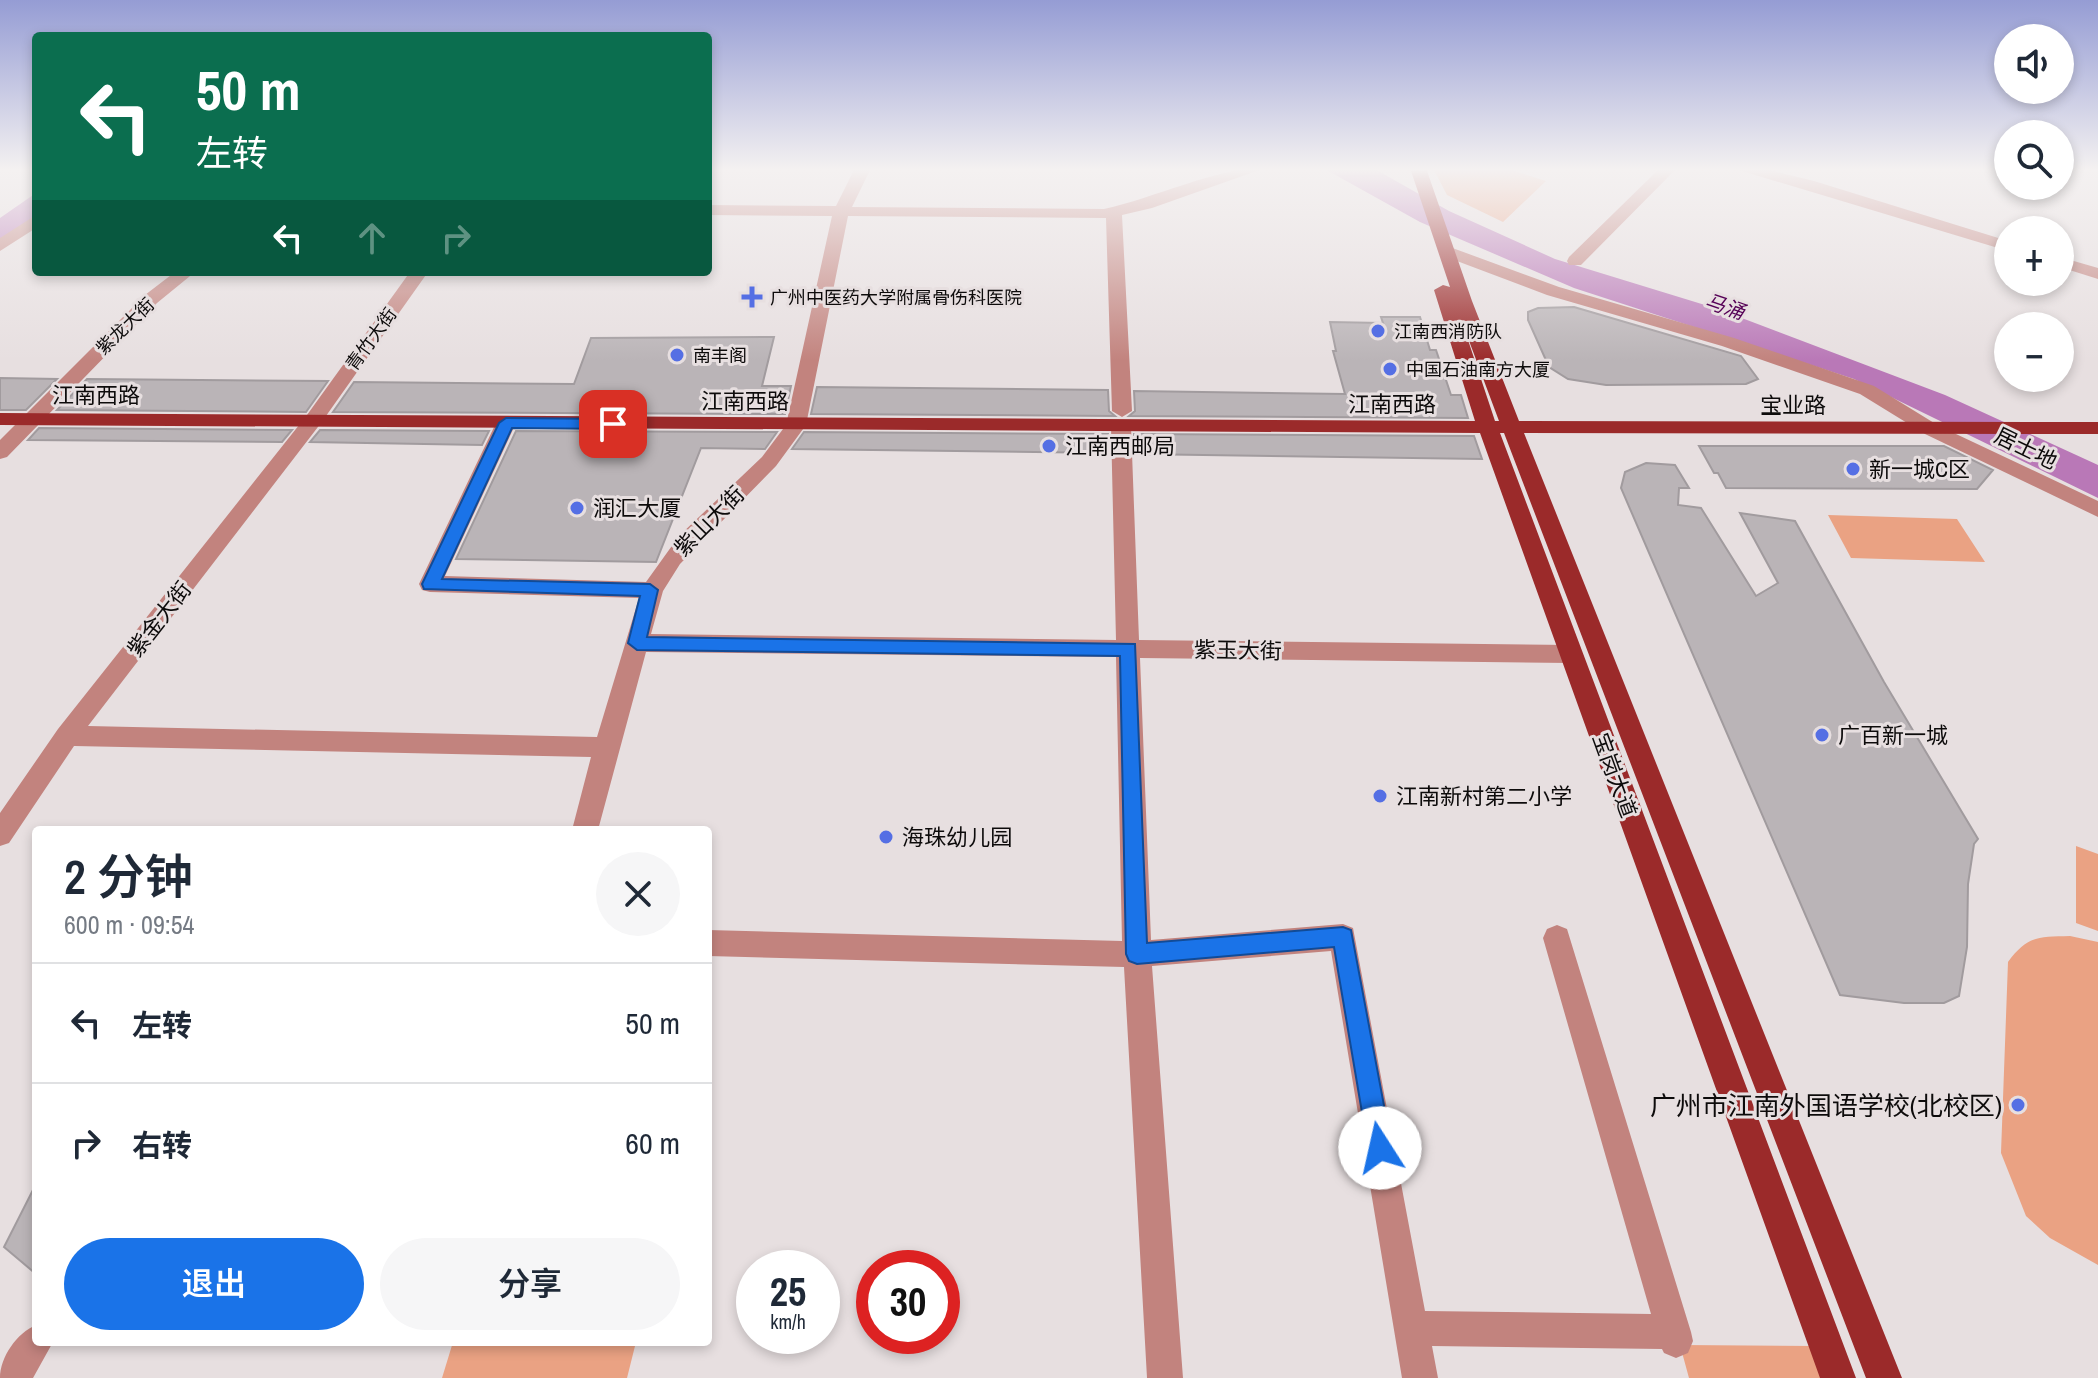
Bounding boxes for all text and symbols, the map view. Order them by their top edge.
map controls [1994,24,2074,392]
button: sound [1994,24,2074,104]
text: 50 m [196,52,301,127]
icon: left [64,64,168,168]
button: search [1994,120,2074,200]
text: 左转 [196,129,268,177]
icon: left [266,216,310,260]
icon: ahead [350,216,394,260]
icon: right [434,216,478,260]
button: + [1994,216,2074,296]
place label: 广州中医药大学附属骨伤科医院 [770,285,1022,310]
marker: 广州中医药大学附属骨伤科医院 [741,286,763,308]
water label: 马涌 [1702,287,1750,326]
street label: 紫龙大街 [90,292,160,360]
street label: 青竹大街 [340,303,402,375]
button: − [1994,312,2074,392]
place label: 江南西消防队 [1394,319,1502,344]
marker: 江南西消防队 [1369,322,1387,340]
place label: 南丰阁 [693,343,747,368]
marker: 南丰阁 [668,346,686,364]
place label: 中国石油南方大厦 [1406,357,1550,382]
marker: 中国石油南方大厦 [1381,360,1399,378]
street label: 江南西路 [52,380,140,410]
street label: 江南西路 [701,386,789,416]
street label: 江南西路 [1348,389,1436,419]
pin [579,390,647,458]
street label: 宝业路 [1760,390,1826,420]
icon: arrive [591,402,635,446]
street label: 居士地 [1990,420,2062,476]
place label: 江南西邮局 [1065,431,1175,461]
marker: 江南西邮局 [1040,437,1058,455]
place label: 新一城C区 [1869,454,1970,484]
marker: 新一城C区 [1844,460,1862,478]
street label: 紫山大街 [667,479,751,563]
place label: 润汇大厦 [593,493,681,523]
marker: 润汇大厦 [568,499,586,517]
street label: 紫金大街 [120,575,198,663]
street label: 紫玉大街 [1194,634,1282,666]
place label: 广百新一城 [1838,720,1948,750]
marker: 广百新一城 [1813,726,1831,744]
street label: 宝岗大道 [1586,729,1644,821]
place label: 江南新村第二小学 [1396,781,1572,811]
marker: 江南新村第二小学 [1371,787,1389,805]
place label: 海珠幼儿园 [902,822,1012,852]
marker: 海珠幼儿园 [877,828,895,846]
text: 2 分钟 [64,844,193,909]
button: close [596,852,680,936]
text: 600 m · 09:54 [64,907,194,942]
icon: left [64,1001,108,1045]
text: 50 m [625,1003,680,1043]
text: 左转 [132,1005,192,1045]
place label: 广州市江南外国语学校(北校区) [1650,1088,2002,1123]
marker: 广州市江南外国语学校(北校区) [2009,1096,2027,1114]
position arrow [1338,1106,1422,1190]
icon: right [64,1121,108,1165]
text: 60 m [625,1123,680,1163]
text: 右转 [132,1125,192,1165]
button: 退出 [64,1238,364,1330]
button: 分享 [380,1238,680,1330]
speed limit sign: 30 [856,1250,960,1354]
text: 25 [770,1265,806,1318]
text: km/h [770,1308,806,1335]

